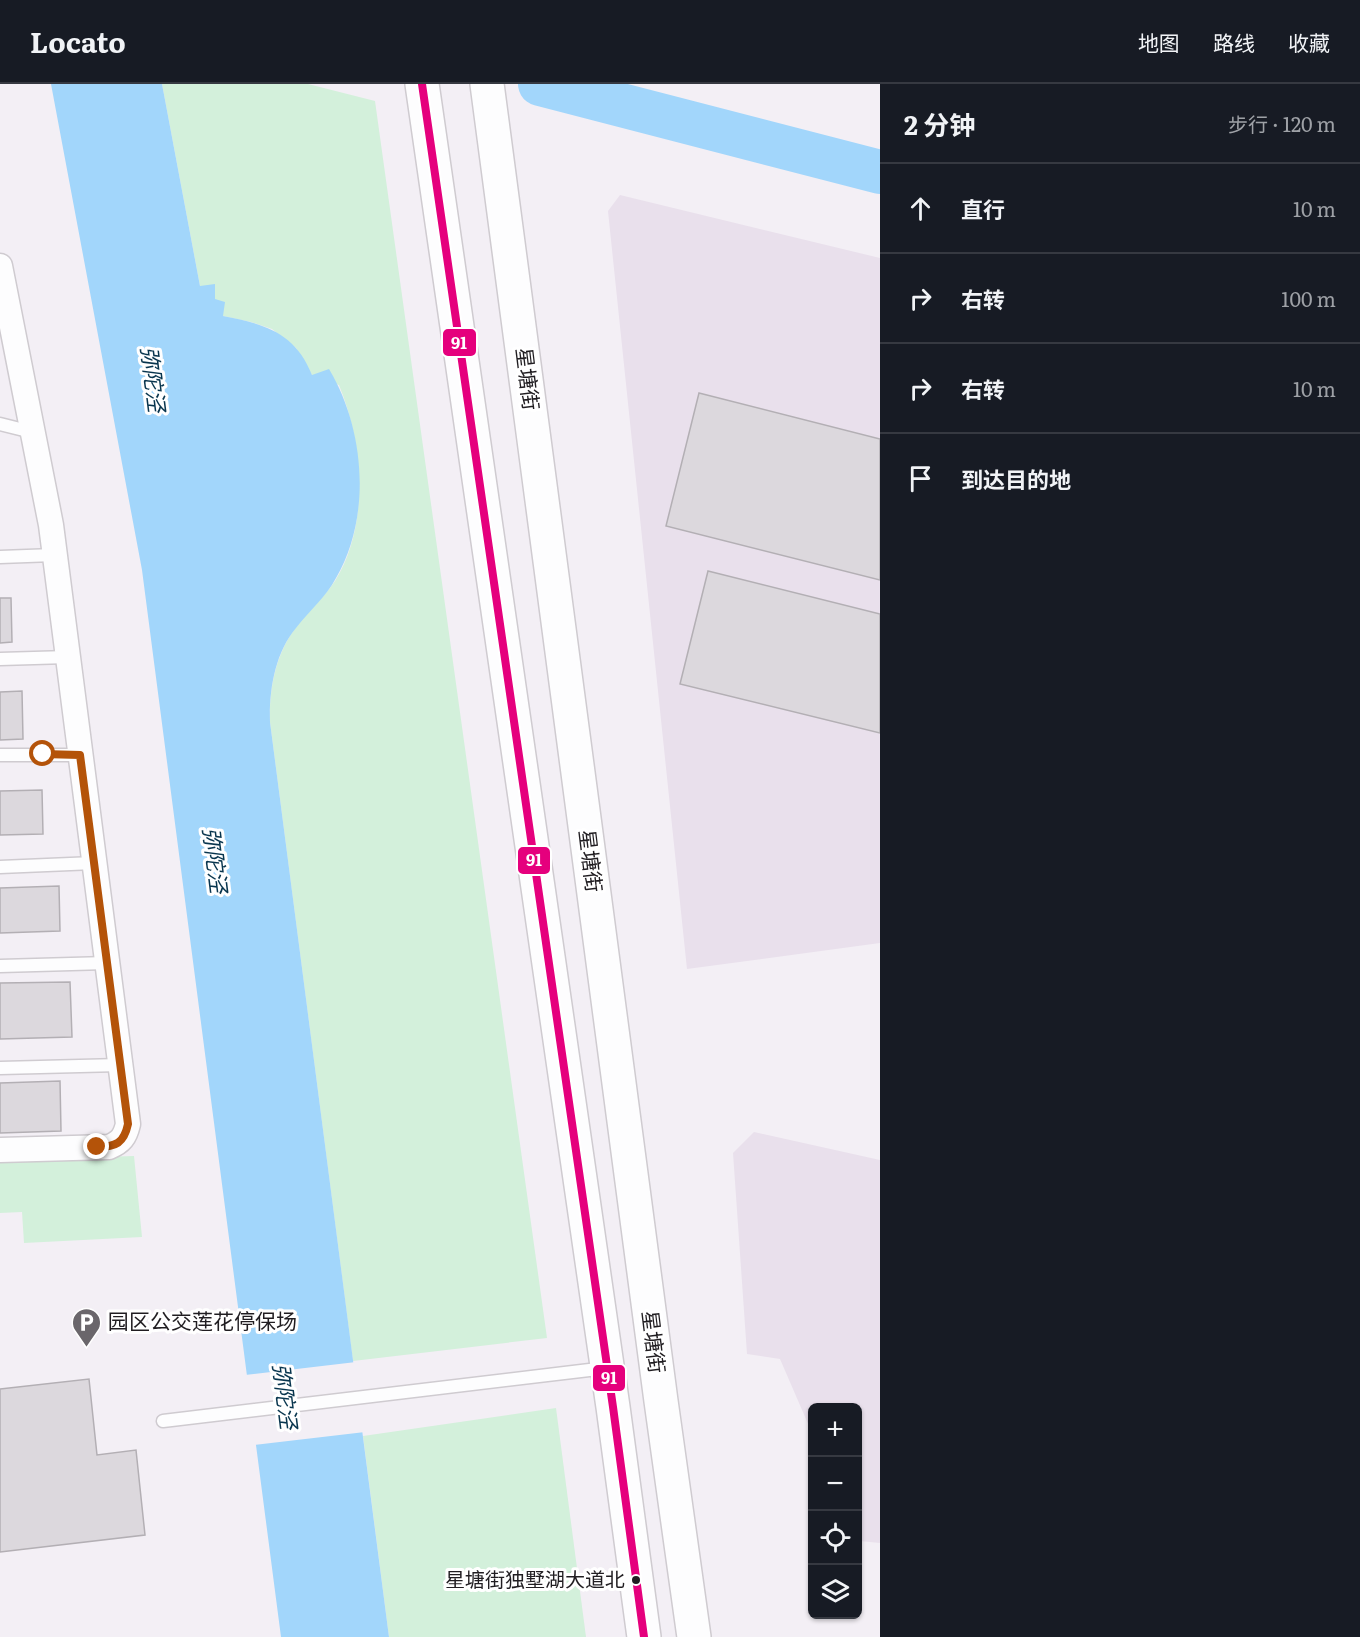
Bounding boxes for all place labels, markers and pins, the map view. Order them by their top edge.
place label: 园区公交莲花停保场 [108,1304,297,1335]
parking icon: 园区公交莲花停保场 [71,1306,103,1348]
place label: 星塘街独墅湖大道北 [445,1563,625,1593]
marker: 星塘街独墅湖大道北 [630,1574,642,1586]

